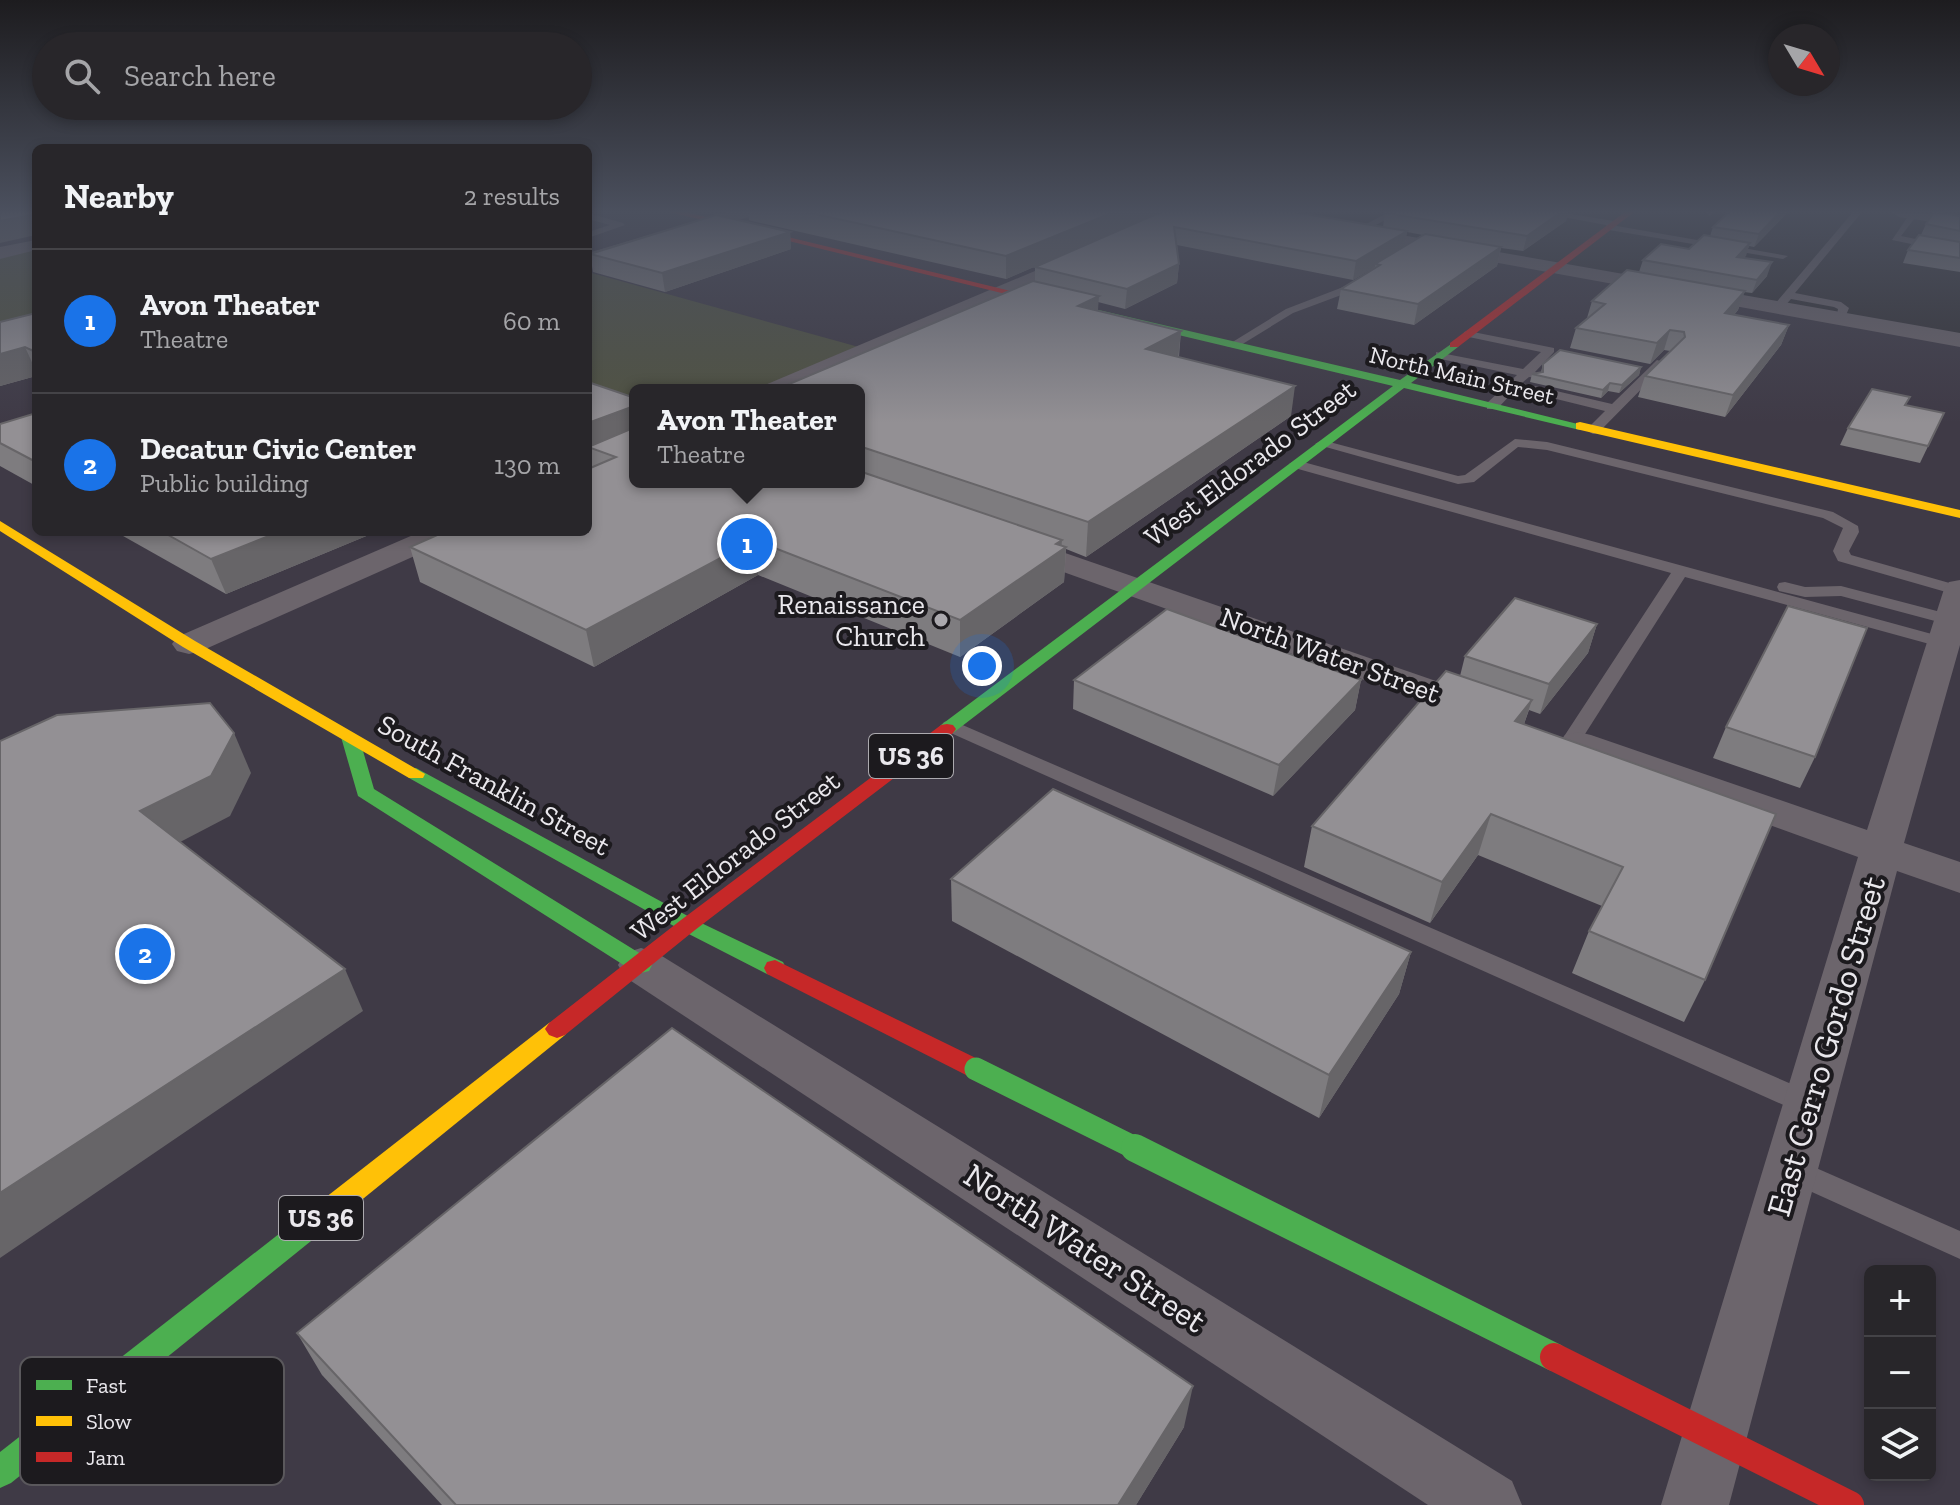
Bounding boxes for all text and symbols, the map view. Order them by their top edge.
north arrow [1768,24,1840,96]
search box [32,32,592,120]
icon: search [60,54,104,98]
text: Search here [124,58,276,94]
text: Nearby [64,176,174,217]
text: 2 results [464,180,560,212]
text: Avon Theater [140,287,320,323]
text: 1 [85,305,95,337]
text: 60 m [503,305,560,337]
text: Theatre [140,323,228,355]
street label: North Main Street [1367,340,1557,410]
street label: West Eldorado Street [1138,372,1363,553]
popup [629,384,865,488]
text: Avon Theater [657,402,837,438]
text: Decatur Civic Center [140,431,416,467]
text: Theatre [657,438,745,470]
text: 2 [83,449,97,481]
text: 130 m [494,449,560,481]
text: Public building [140,467,309,499]
pin: 1 [721,514,773,574]
place label: Renaissance Church [777,588,925,653]
street label: North Water Street [1216,600,1445,710]
marker: Renaissance Church [932,611,950,629]
your location [962,646,1002,686]
street label: South Franklin Street [372,708,616,863]
road number: US 36 [869,734,953,778]
street label: West Eldorado Street [624,764,846,948]
street label: East Cerro Gordo Street [1758,871,1894,1221]
pin: 2 [119,924,171,984]
street label: North Water Street [956,1154,1214,1342]
road number: US 36 [279,1196,363,1240]
map controls [1864,1265,1936,1481]
button: + [1864,1265,1936,1337]
button: − [1864,1337,1936,1409]
legend [20,1357,284,1485]
text: Fast [86,1372,127,1399]
text: Slow [86,1408,132,1435]
button: layers [1864,1409,1936,1481]
text: Jam [86,1444,125,1471]

